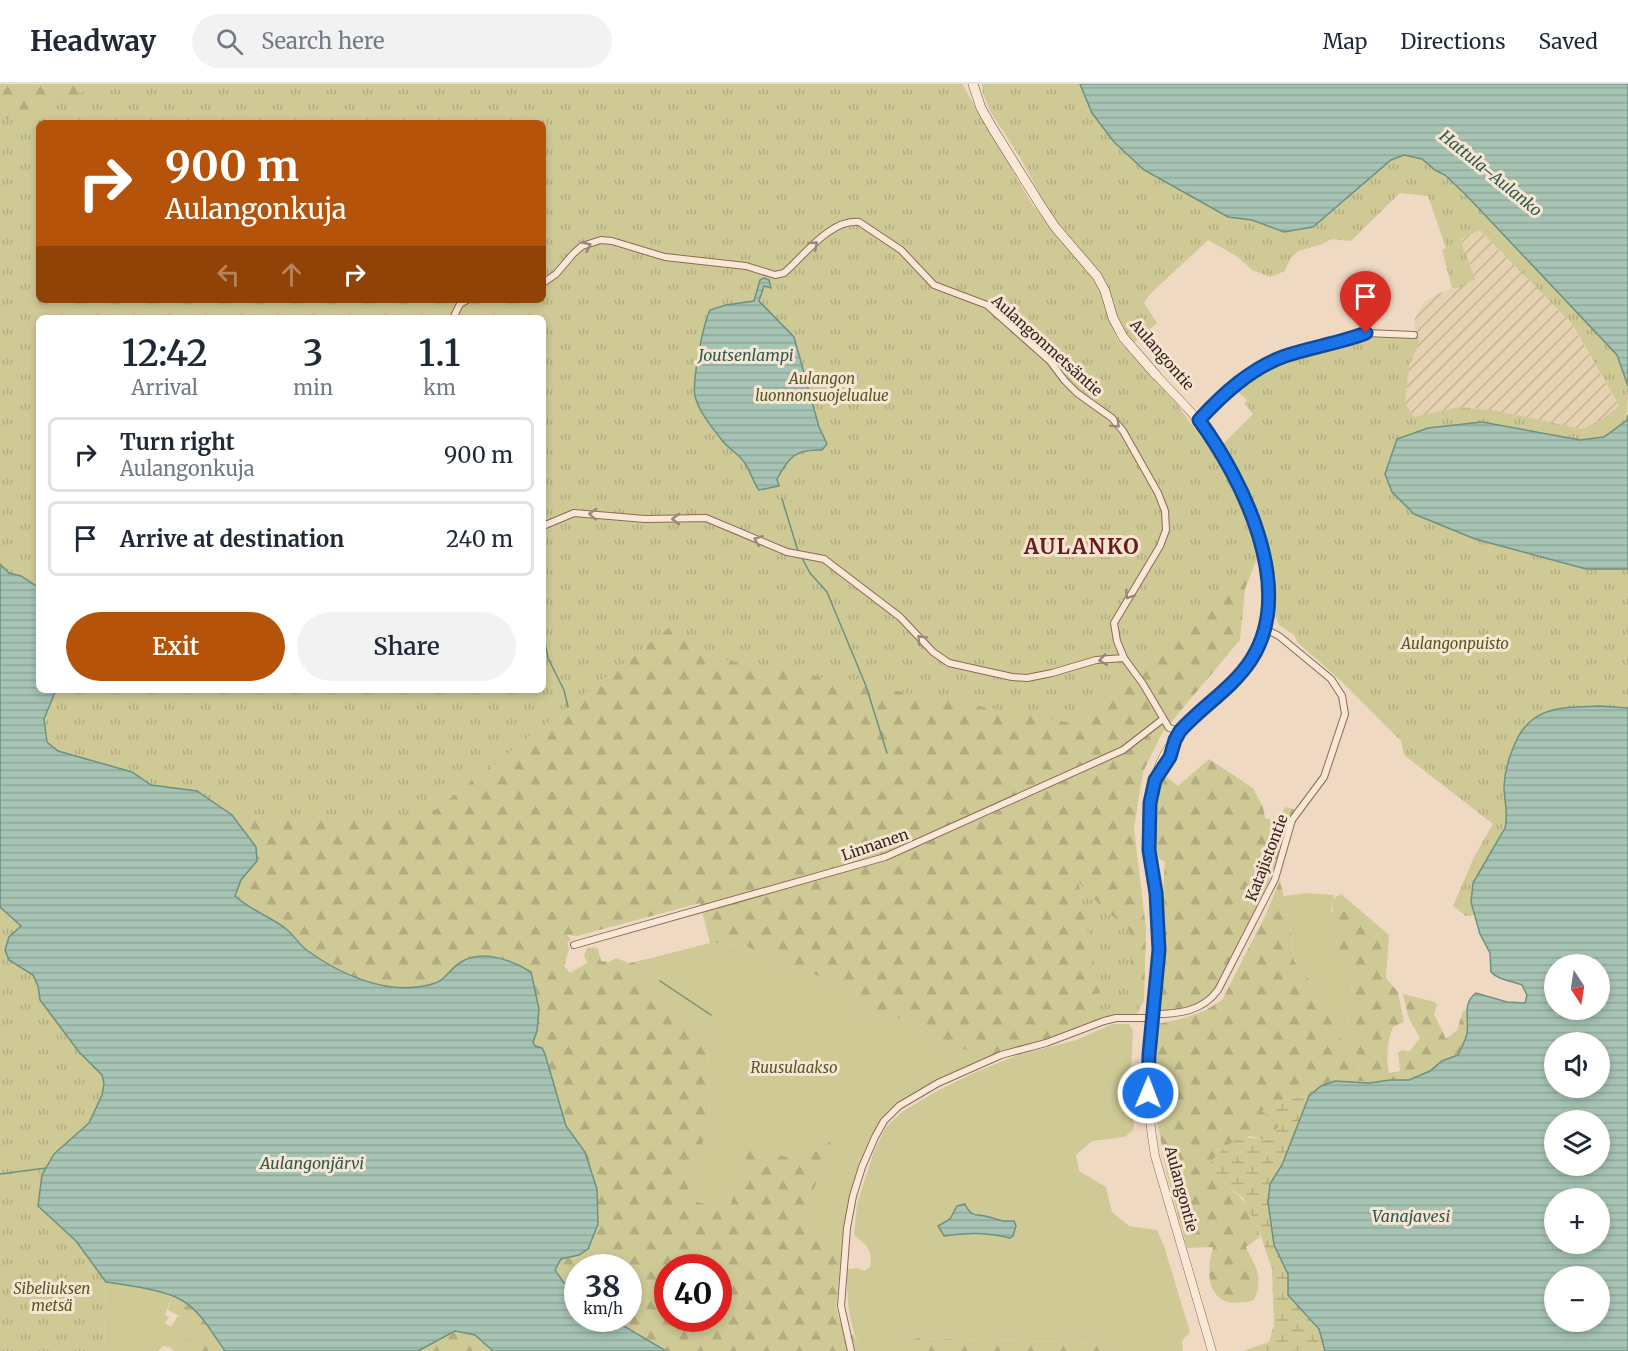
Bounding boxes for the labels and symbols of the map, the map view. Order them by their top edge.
water label: Hattula–Aulanko [1435,125,1546,220]
one-way arrow [580,241,591,253]
one-way arrow [807,241,818,252]
pin [1340,271,1391,333]
street label: Aulangonmetsäntie [987,290,1107,400]
street label: Aulangontie [1126,314,1199,394]
water label: Joutsenlampi [696,345,794,365]
park label: Aulangon luonnonsuojelualue [755,369,889,405]
one-way arrow [1109,417,1120,427]
one-way arrow [589,507,598,520]
one-way arrow [671,513,680,525]
district label: AULANKO [1023,533,1140,560]
one-way arrow [753,535,764,547]
one-way arrow [1125,589,1137,599]
park label: Aulangonpuisto [1400,634,1509,653]
one-way arrow [917,636,928,647]
one-way arrow [1098,653,1107,665]
street label: Katajistontie [1241,811,1292,904]
street label: Linnanen [839,824,911,865]
north arrow [1544,954,1610,1020]
park label: Ruusulaakso [750,1058,838,1077]
position arrow [1116,1061,1180,1125]
street label: Aulangontie [1161,1143,1202,1234]
water label: Aulangonjärvi [258,1153,364,1173]
water label: Vanajavesi [1372,1206,1450,1226]
speed limit sign: 40 [654,1254,732,1332]
park label: Sibeliuksen metsä [14,1279,90,1315]

